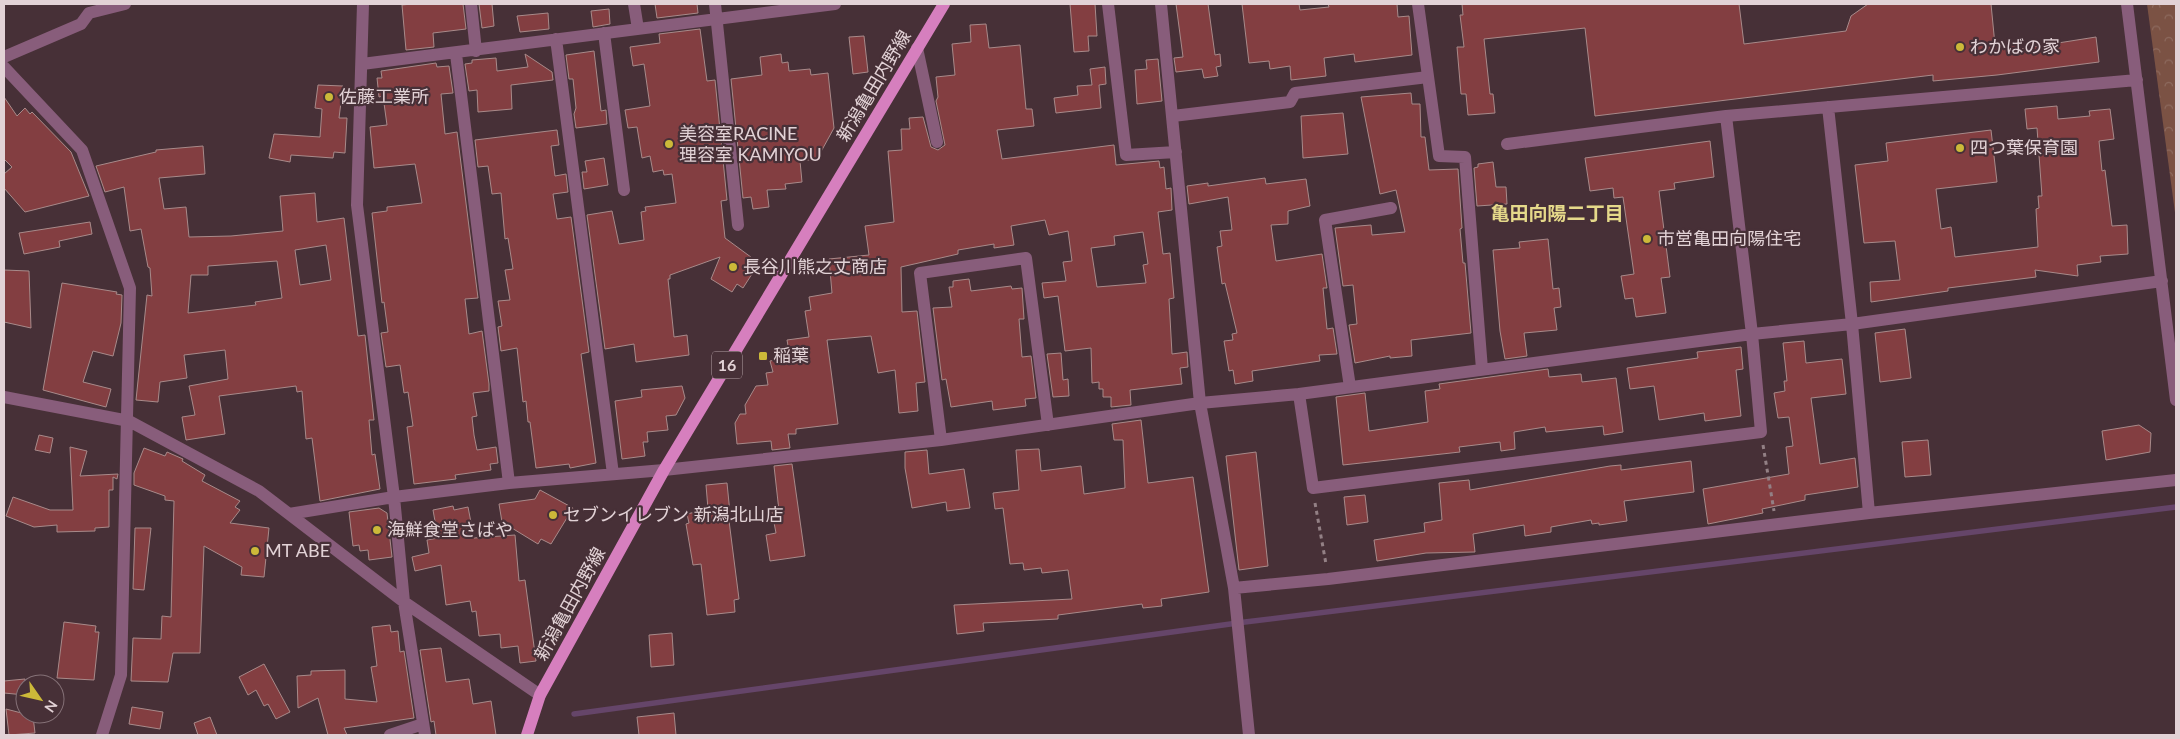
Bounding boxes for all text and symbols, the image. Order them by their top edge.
street label: 新潟亀田内野線 [831,26,915,145]
place label: わかばの家 [1970,35,2060,57]
marker: わかばの家 [1954,41,1966,53]
place label: 佐藤工業所 [339,85,429,107]
marker: 佐藤工業所 [323,91,335,103]
place label: 美容室RACINE 理容室 KAMIYOU [679,122,822,165]
place label: 四つ葉保育園 [1970,136,2078,158]
marker: 美容室RACINE 理容室 KAMIYOU [663,138,675,150]
marker: 四つ葉保育園 [1954,142,1966,154]
district label: 亀田向陽二丁目 [1490,201,1624,224]
place label: 市営亀田向陽住宅 [1657,227,1801,249]
marker: 市営亀田向陽住宅 [1641,233,1653,245]
place label: 長谷川熊之丈商店 [743,255,887,277]
marker: 長谷川熊之丈商店 [727,261,739,273]
place label: 稲葉 [773,344,809,366]
marker: 稲葉 [757,350,769,362]
road number: 16 [712,352,742,378]
place label: セブンイレブン 新潟北山店 [563,503,784,525]
marker: セブンイレブン 新潟北山店 [547,509,559,521]
place label: 海鮮食堂さばや [387,518,513,540]
marker: 海鮮食堂さばや [371,524,383,536]
place label: MT ABE [265,539,330,561]
street label: 新潟亀田内野線 [529,543,609,664]
marker: MT ABE [249,545,261,557]
north arrow [15,674,65,724]
text: N [41,697,61,716]

